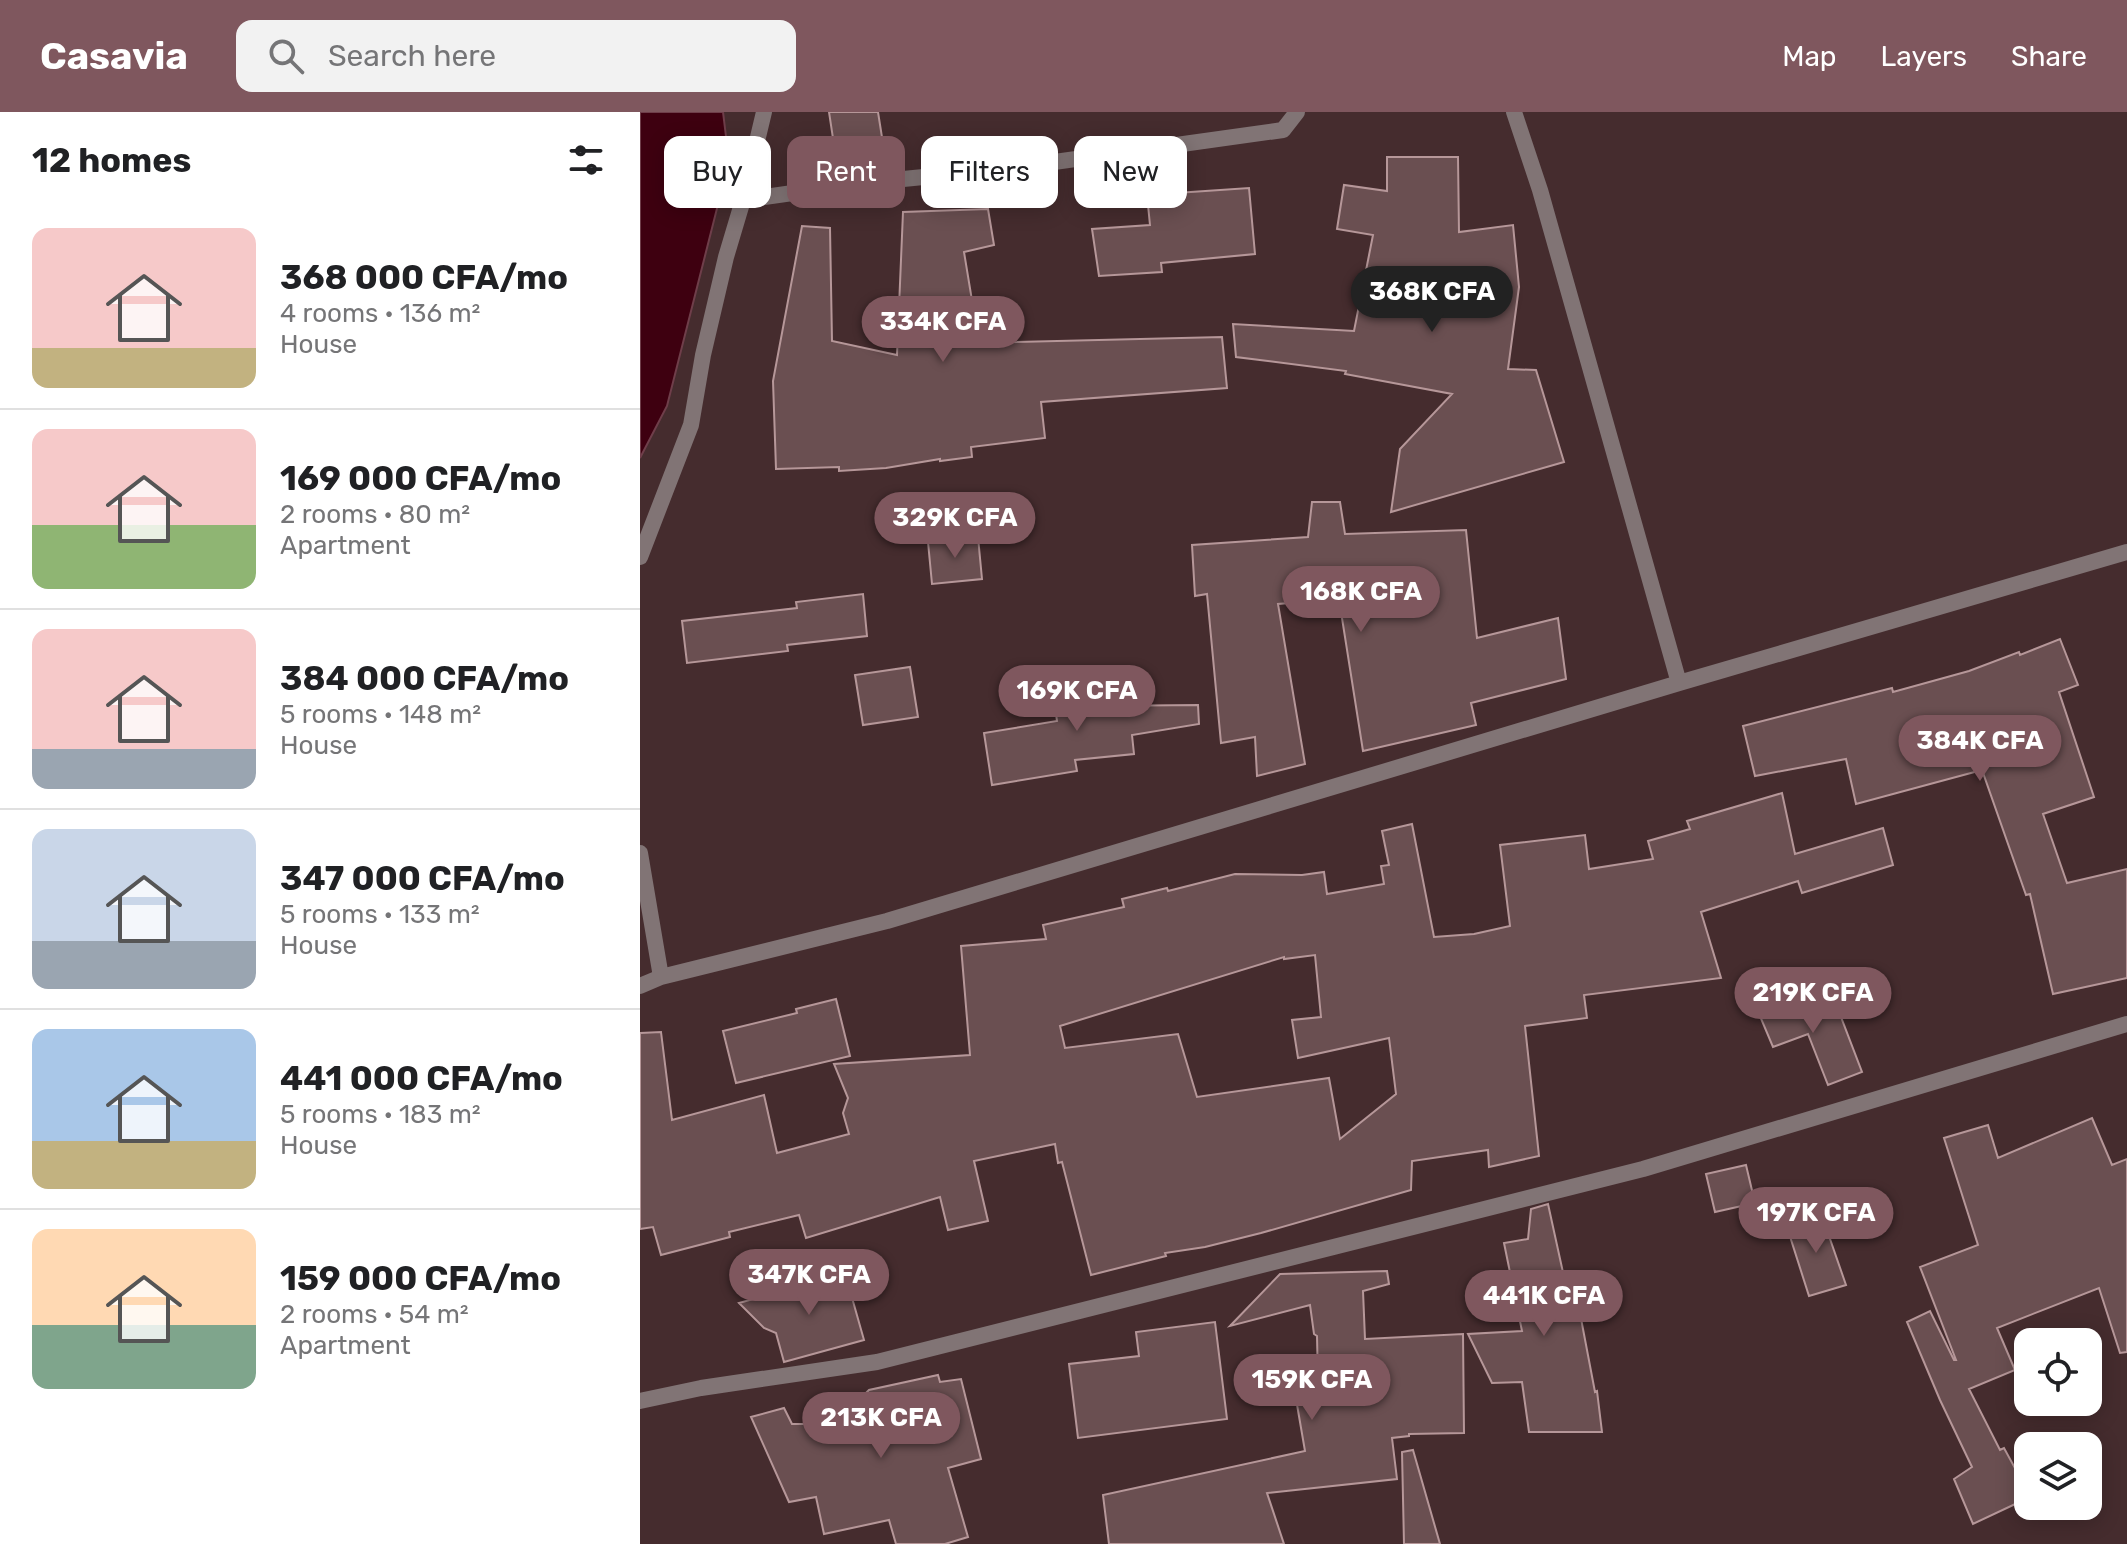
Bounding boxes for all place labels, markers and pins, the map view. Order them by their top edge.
pin: 368K CFA [1349,266,1515,334]
pin: 334K CFA [860,296,1026,364]
pin: 329K CFA [872,492,1038,560]
pin: 168K CFA [1278,566,1444,634]
pin: 169K CFA [994,665,1160,733]
pin: 384K CFA [1897,715,2063,783]
pin: 219K CFA [1730,967,1896,1035]
pin: 197K CFA [1733,1187,1899,1255]
pin: 347K CFA [726,1249,892,1317]
pin: 441K CFA [1461,1270,1627,1338]
pin: 159K CFA [1229,1354,1395,1422]
pin: 213K CFA [798,1392,964,1460]

